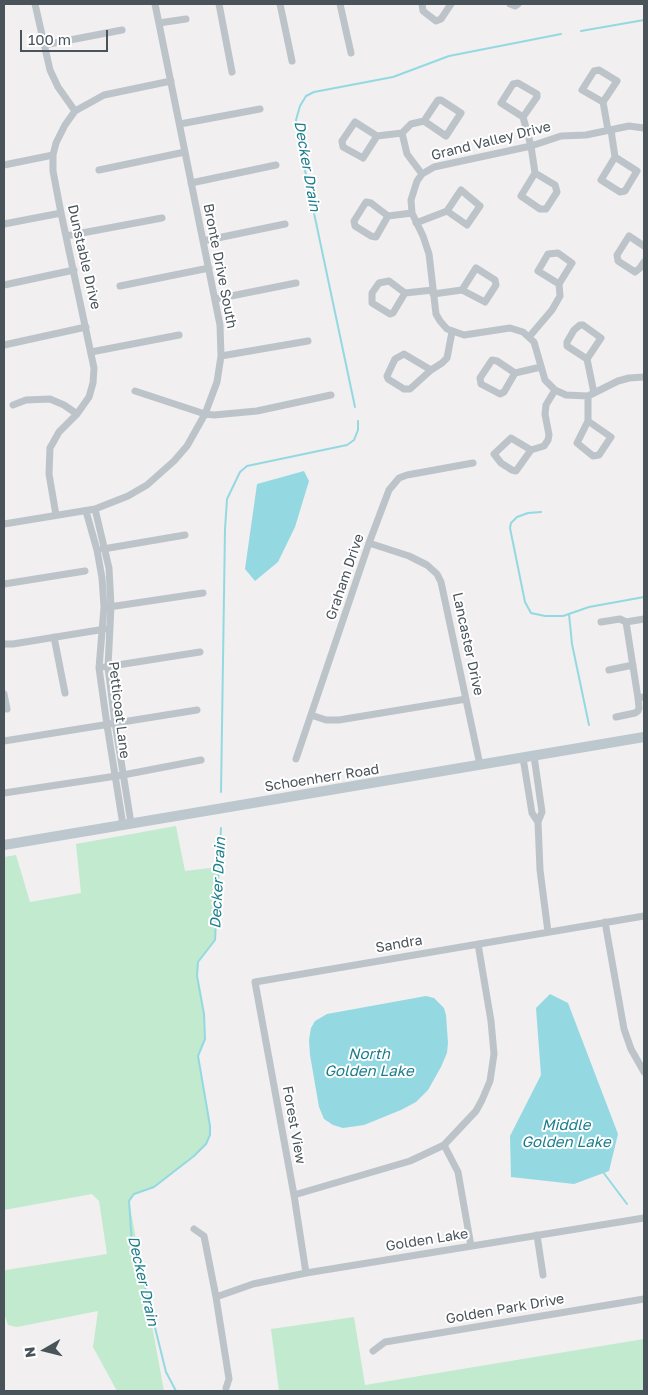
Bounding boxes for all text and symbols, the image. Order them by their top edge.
scale bar [22,20,110,52]
text: 100 m [28,30,71,48]
street label: Grand Valley Drive [429,118,553,164]
water label: Decker Drain [290,119,324,213]
street label: Bronte Drive South [200,202,240,330]
street label: Dunstable Drive [64,203,104,311]
street label: Graham Drive [322,532,368,622]
street label: Lancaster Drive [449,591,487,697]
street label: Petticoat Lane [105,661,133,759]
street label: Schoenherr Road [264,761,380,795]
water label: Decker Drain [207,837,229,929]
street label: Sandra [374,932,424,956]
water label: North Golden Lake [324,1045,414,1080]
street label: Forest View [279,1085,309,1165]
water label: Middle Golden Lake [521,1116,611,1151]
street label: Golden Lake [385,1225,469,1255]
water label: Decker Drain [124,1234,162,1328]
street label: Golden Park Drive [444,1290,566,1328]
north arrow [20,1325,70,1375]
text: N [20,1346,39,1359]

